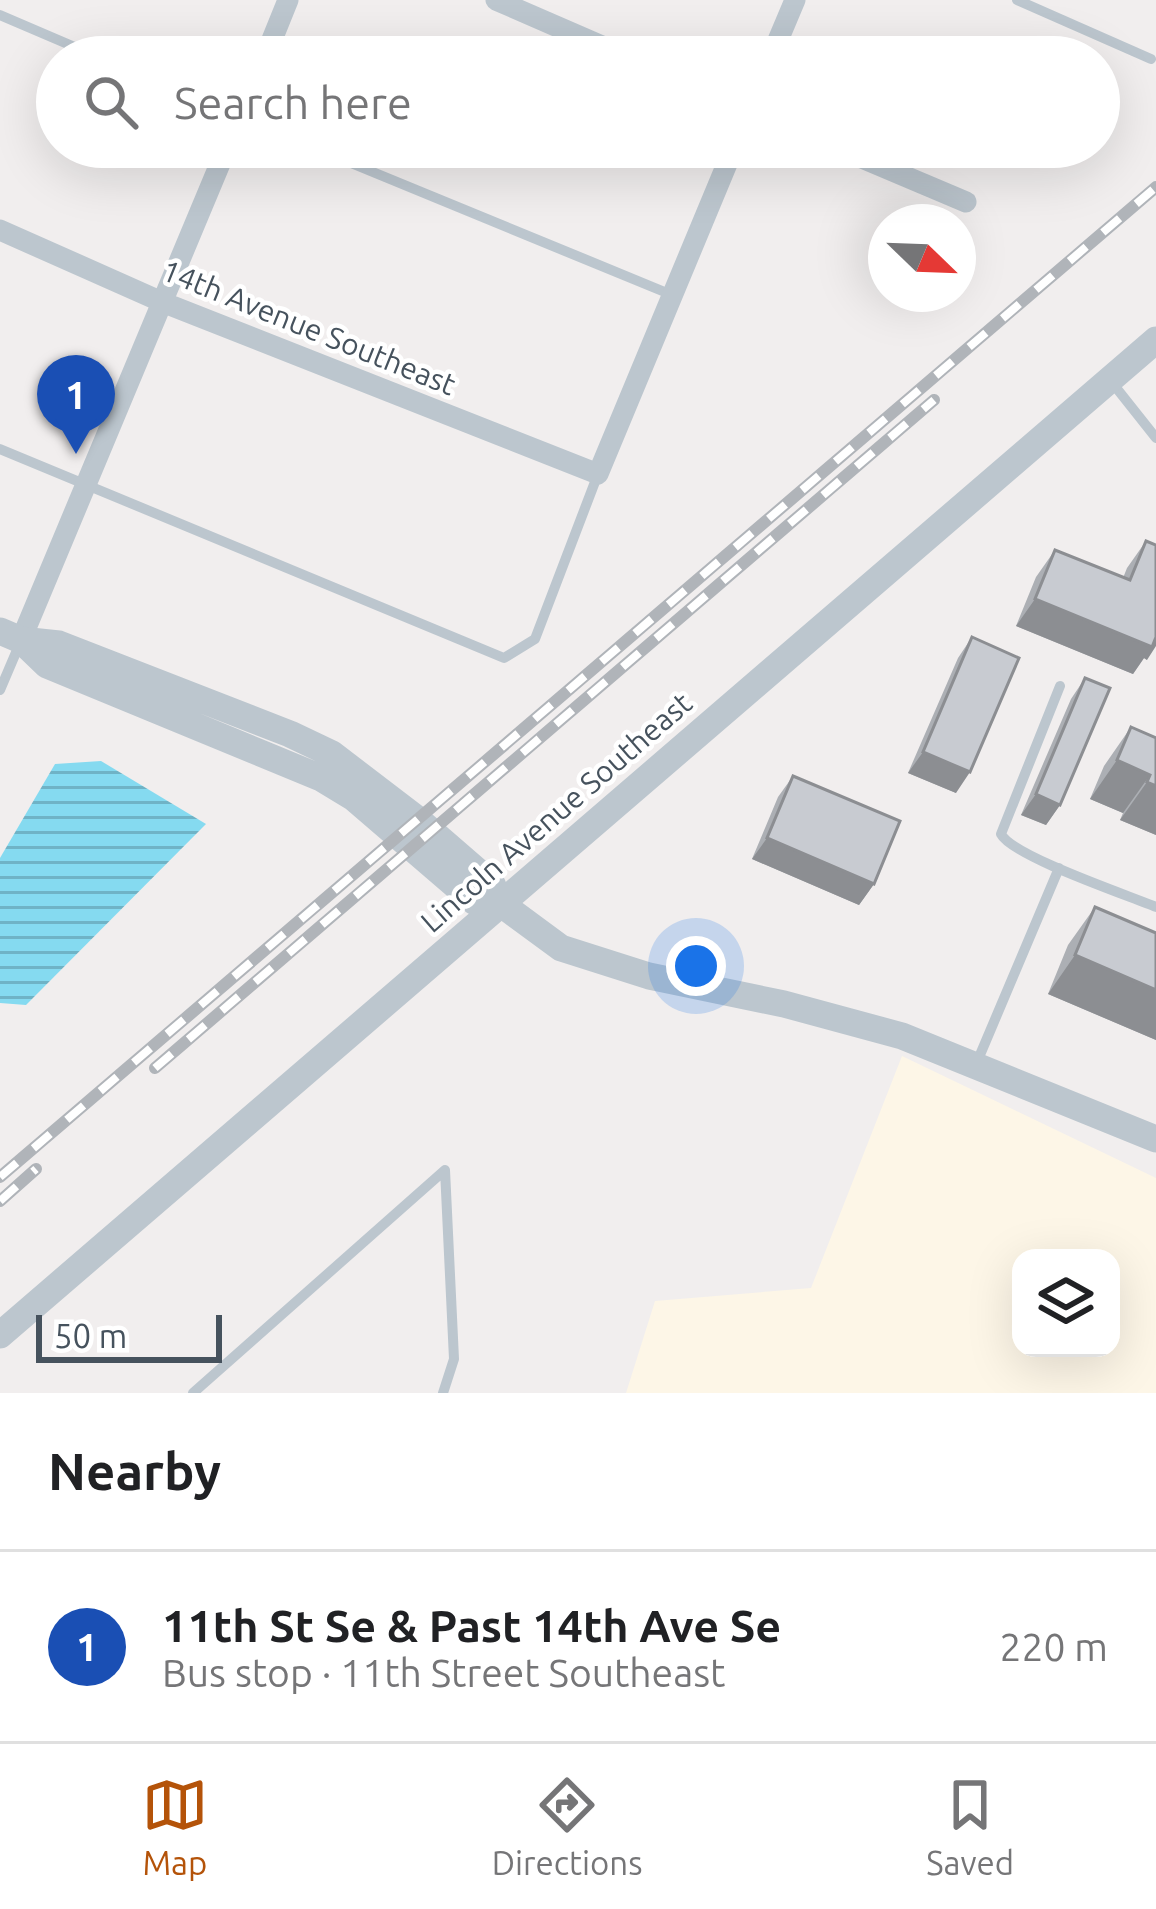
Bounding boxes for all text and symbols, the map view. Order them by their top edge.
search box [36,36,1120,168]
icon: search [78,69,144,135]
text: Search here [174,77,412,128]
north arrow [868,204,976,312]
street label: 14th Avenue Southeast [157,252,461,402]
pin: 1 [37,355,115,454]
street label: Lincoln Avenue Southeast [414,685,698,939]
your location [666,936,726,996]
map controls [1012,1249,1120,1357]
button: layers [1012,1249,1120,1357]
scale bar [36,1309,222,1362]
text: 50 m [54,1317,127,1354]
text: Nearby [48,1442,221,1500]
text: 11th St Se & Past 14th Ave Se [162,1600,781,1651]
text: 1 [76,1625,98,1668]
text: 220 m [999,1625,1108,1668]
text: Bus stop · 11th Street Southeast [162,1651,725,1694]
tab: Map [142,1772,208,1881]
tab: Directions [492,1772,642,1881]
tab: Saved [926,1772,1014,1881]

